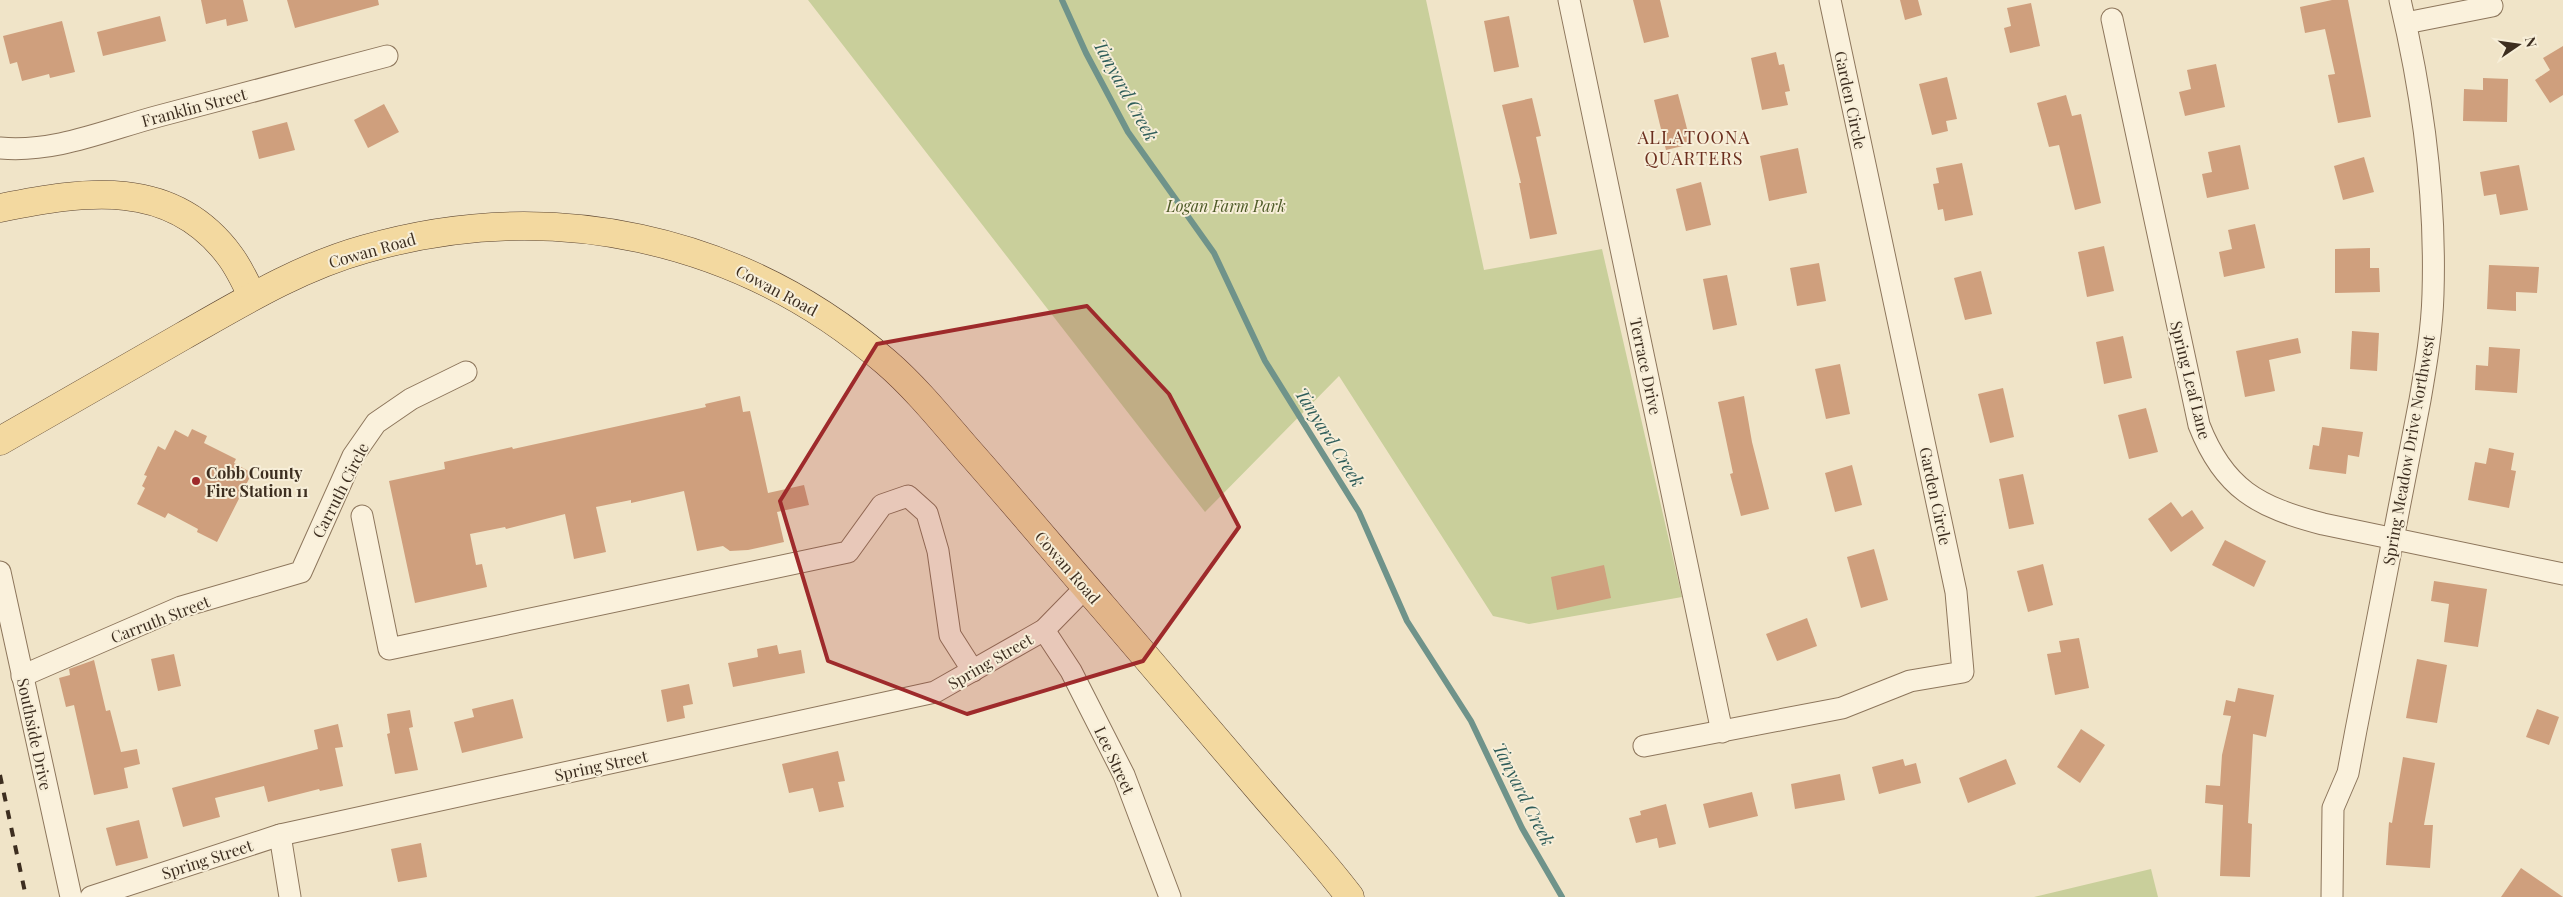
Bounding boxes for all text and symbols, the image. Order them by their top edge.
north arrow [2493,20,2543,70]
water label: Tanyard Creek [1088,35,1164,145]
text: N [2521,35,2542,49]
street label: Garden Circle [1830,49,1872,151]
street label: Franklin Street [139,83,249,131]
district label: ALLATOONA QUARTERS [1636,125,1751,170]
park label: Logan Farm Park [1165,195,1286,216]
street label: Cowan Road [326,228,418,272]
street label: Cowan Road [732,260,822,320]
street label: Terrace Drive [1625,316,1667,416]
street label: Spring Leaf Lane [2166,319,2216,441]
street label: Spring Meadow Drive Northwest [2377,333,2439,567]
water label: Tanyard Creek [1290,383,1370,491]
street label: Carruth Circle [307,439,373,541]
street label: Garden Circle [1915,445,1957,547]
place label: Cobb County Fire Station 11 [206,462,308,501]
marker: Cobb County Fire Station 11 [190,475,202,487]
street label: Cowan Road [1031,526,1105,608]
street label: Carruth Street [107,590,213,648]
street label: Spring Street [944,628,1036,694]
street label: Southside Drive [13,676,57,792]
street label: Lee Street [1090,723,1140,798]
water label: Tanyard Creek [1488,738,1560,850]
street label: Spring Street [553,745,650,785]
street label: Spring Street [159,834,256,884]

